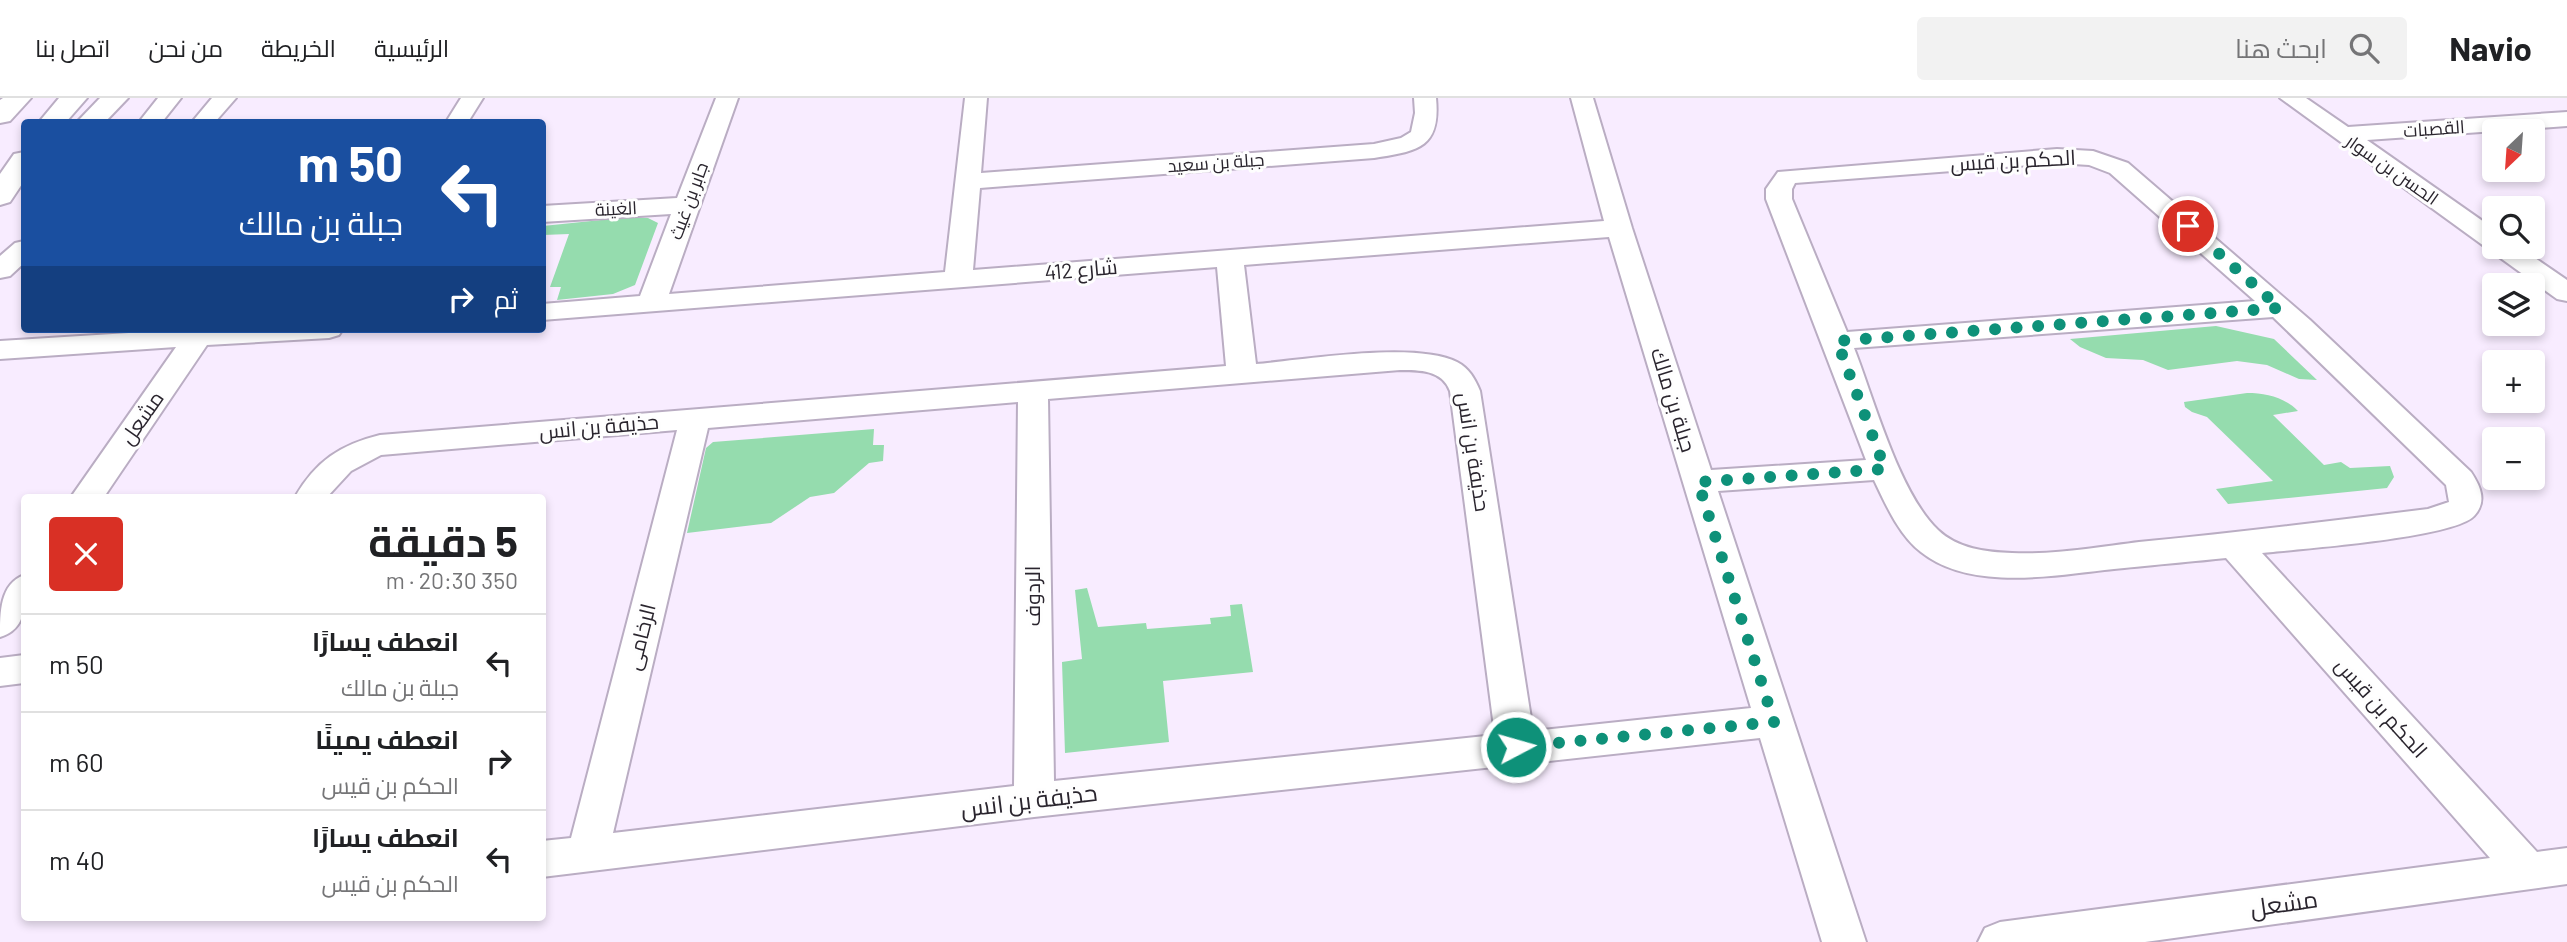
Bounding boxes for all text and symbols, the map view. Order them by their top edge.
search box [1917,17,2407,80]
text: Navio [2449,28,2532,68]
icon: search [2345,29,2383,67]
text: ابحث هنا [2235,32,2327,63]
text: اتصل بنا [35,33,110,62]
text: من نحن [148,33,223,62]
text: الخريطة [261,33,336,62]
text: الرئيسية [374,33,449,62]
street label: القصبات [2402,115,2465,141]
north arrow [2482,119,2544,182]
map controls [2482,119,2545,490]
street label: الحسن بن سوار [2341,129,2443,210]
text: 50 m [298,133,403,192]
street label: الحكم بن قيس [1950,144,2076,178]
icon: left [427,147,518,238]
street label: جبلة بن سعيد [1167,148,1265,177]
street label: جابر بن غيث [664,159,713,243]
street label: الغينة [594,196,638,220]
pin [2158,196,2218,256]
button: search [2482,196,2545,259]
text: جبلة بن مالك [239,203,403,241]
icon: arrive [2169,207,2207,245]
street label: شارع 412 [1043,253,1119,287]
button: layers [2482,273,2545,336]
icon: right [442,280,480,318]
text: ثم [494,283,518,314]
street label: جبلة بن مالك [1645,344,1702,455]
button: + [2482,350,2545,413]
street label: مشعل [113,386,170,450]
street label: حذيفة بن انس [1451,390,1496,513]
street label: حذيفة بن انس [538,408,660,445]
button: − [2482,427,2545,490]
text: 5 دقيقة [368,515,518,565]
button: close [49,517,123,591]
street label: الردوف [1019,565,1045,627]
text: 350 m · 20:30 [386,566,518,594]
street label: الرخامى [619,601,662,673]
text: انعطف يسارًا [312,625,459,656]
icon: left [480,644,518,682]
text: 50 m [49,648,104,679]
street label: الحكم بن قيس [2329,652,2433,764]
text: جبلة بن مالك [341,673,459,701]
position arrow [1479,710,1553,784]
text: انعطف يمينًا [315,723,459,754]
icon: right [480,742,518,780]
text: 60 m [49,746,104,777]
text: الحكم بن قيس [322,771,459,799]
street label: حذيفة بن انس [959,777,1099,823]
text: انعطف يسارًا [312,821,459,852]
icon: left [480,840,518,878]
text: 40 m [49,844,105,875]
text: الحكم بن قيس [322,869,459,897]
street label: مشعل [2248,883,2320,923]

